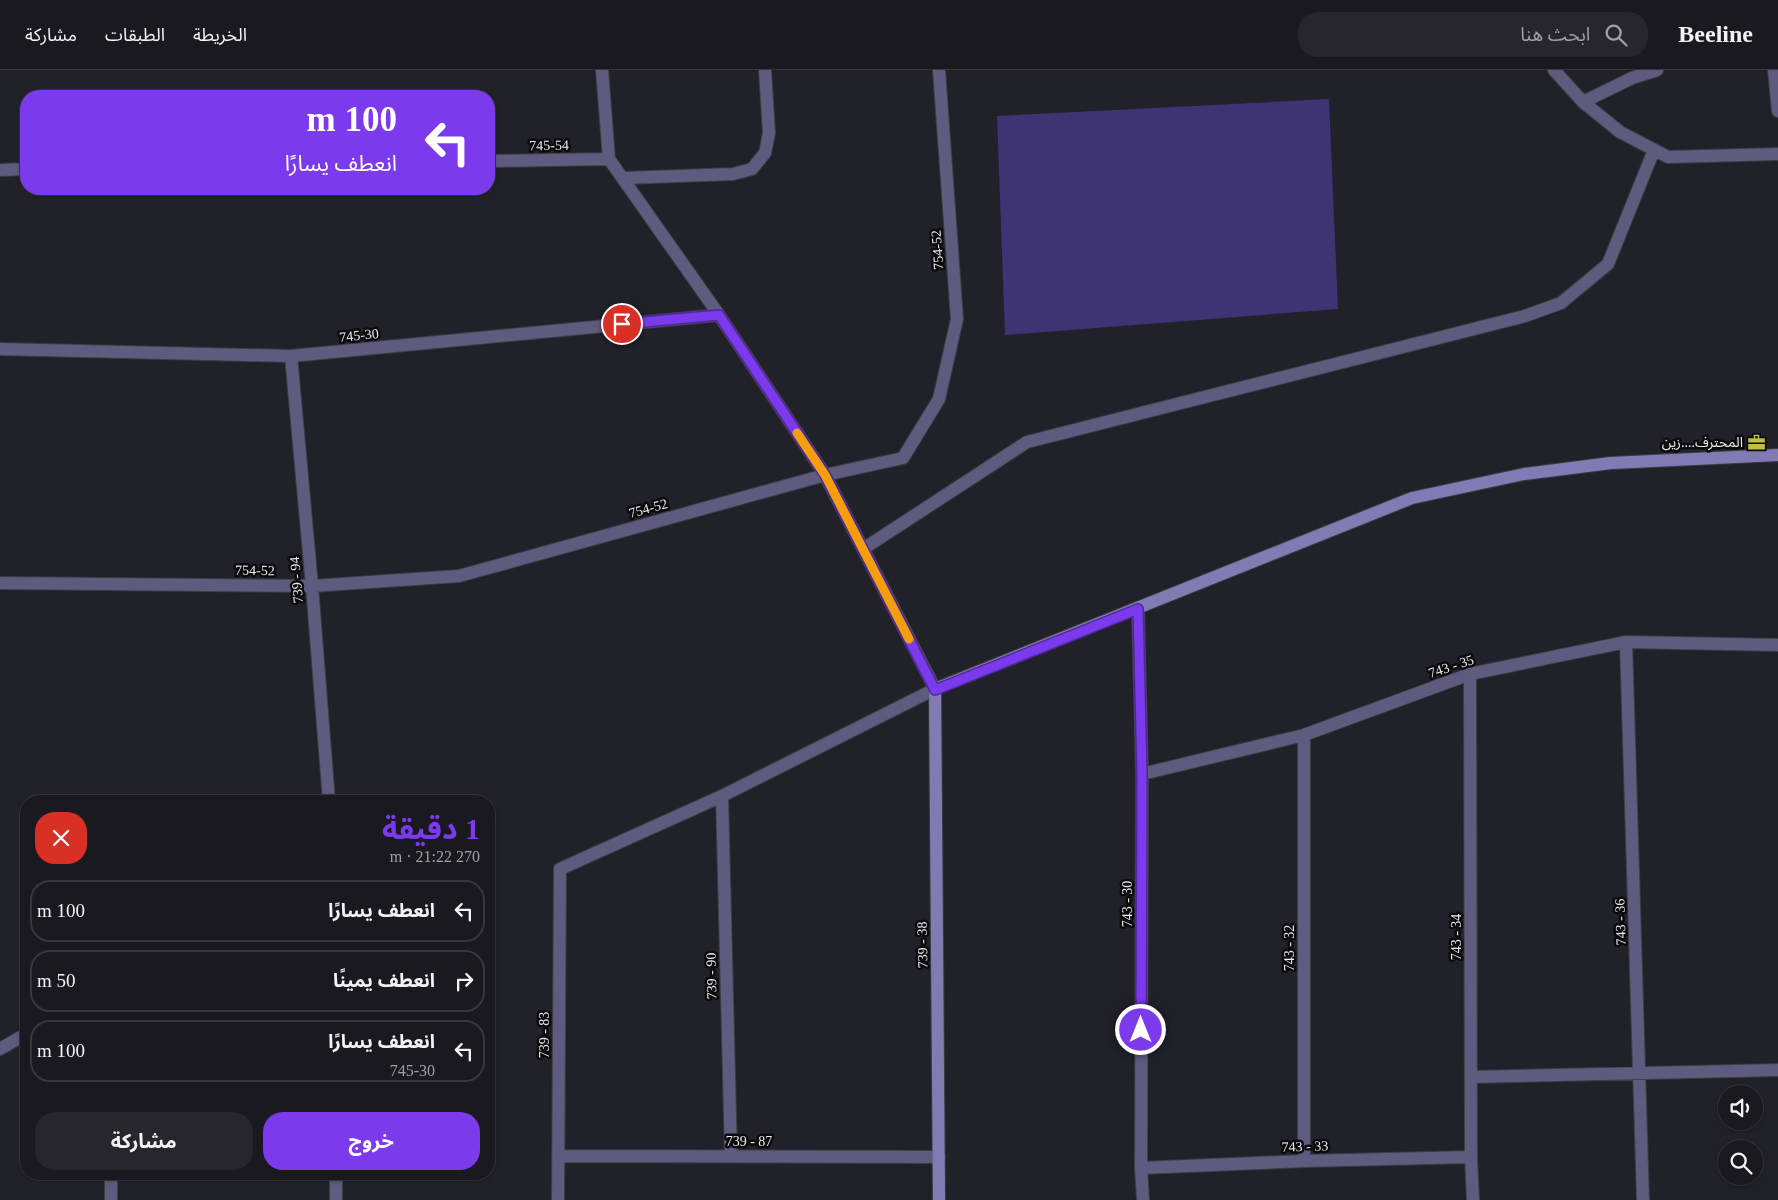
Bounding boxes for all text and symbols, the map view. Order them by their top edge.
search box [1298,12,1648,57]
icon: search [1602,21,1630,49]
text: Beeline [1678,21,1753,47]
text: ابحث هنا [1520,24,1590,45]
text: مشاركة [25,25,77,45]
text: الطبقات [105,25,165,45]
text: الخريطة [193,25,247,45]
text: 100 m [307,100,397,139]
icon: left [415,110,480,175]
street label: 745-54 [529,138,569,153]
text: انعطف يسارًا [285,151,397,176]
street label: 754-52 [929,230,946,270]
pin [601,303,643,345]
icon: arrive [608,310,636,338]
street label: 745-30 [339,326,380,345]
office icon: المحترف....زين [1747,432,1767,452]
place label: المحترف....زين [1662,435,1743,451]
street label: 754-52 [627,496,669,521]
street label: 739 - 94 [287,556,306,604]
street label: 754-52 [235,563,275,578]
street label: 743 - 35 [1427,652,1476,681]
button: close [35,812,87,864]
text: 1 دقيقة [382,812,480,845]
text: 270 m · 21:22 [390,848,480,865]
street label: 743 - 30 [1120,881,1135,927]
icon: left [450,897,478,925]
street label: 743 - 36 [1612,898,1629,946]
text: 100 m [37,900,85,921]
text: انعطف يسارًا [328,900,435,921]
street label: 743 - 34 [1449,914,1464,960]
street label: 739 - 38 [915,922,930,968]
street label: 743 - 32 [1282,925,1297,971]
street label: 739 - 90 [704,953,719,999]
icon: right [450,967,478,995]
text: 50 m [37,970,76,991]
text: انعطف يمينًا [333,970,435,991]
position arrow [1114,1003,1166,1055]
street label: 739 - 83 [537,1012,552,1058]
text: انعطف يسارًا [328,1031,435,1052]
icon: left [450,1037,478,1065]
text: 100 m [37,1040,85,1061]
text: 745-30 [390,1062,435,1079]
map controls [1718,1085,1763,1185]
button: sound [1718,1085,1763,1130]
button: مشاركة [35,1112,253,1170]
button: خروج [263,1112,480,1170]
street label: 739 - 87 [726,1134,772,1149]
street label: 743 - 33 [1281,1138,1329,1155]
button: search [1718,1140,1763,1185]

